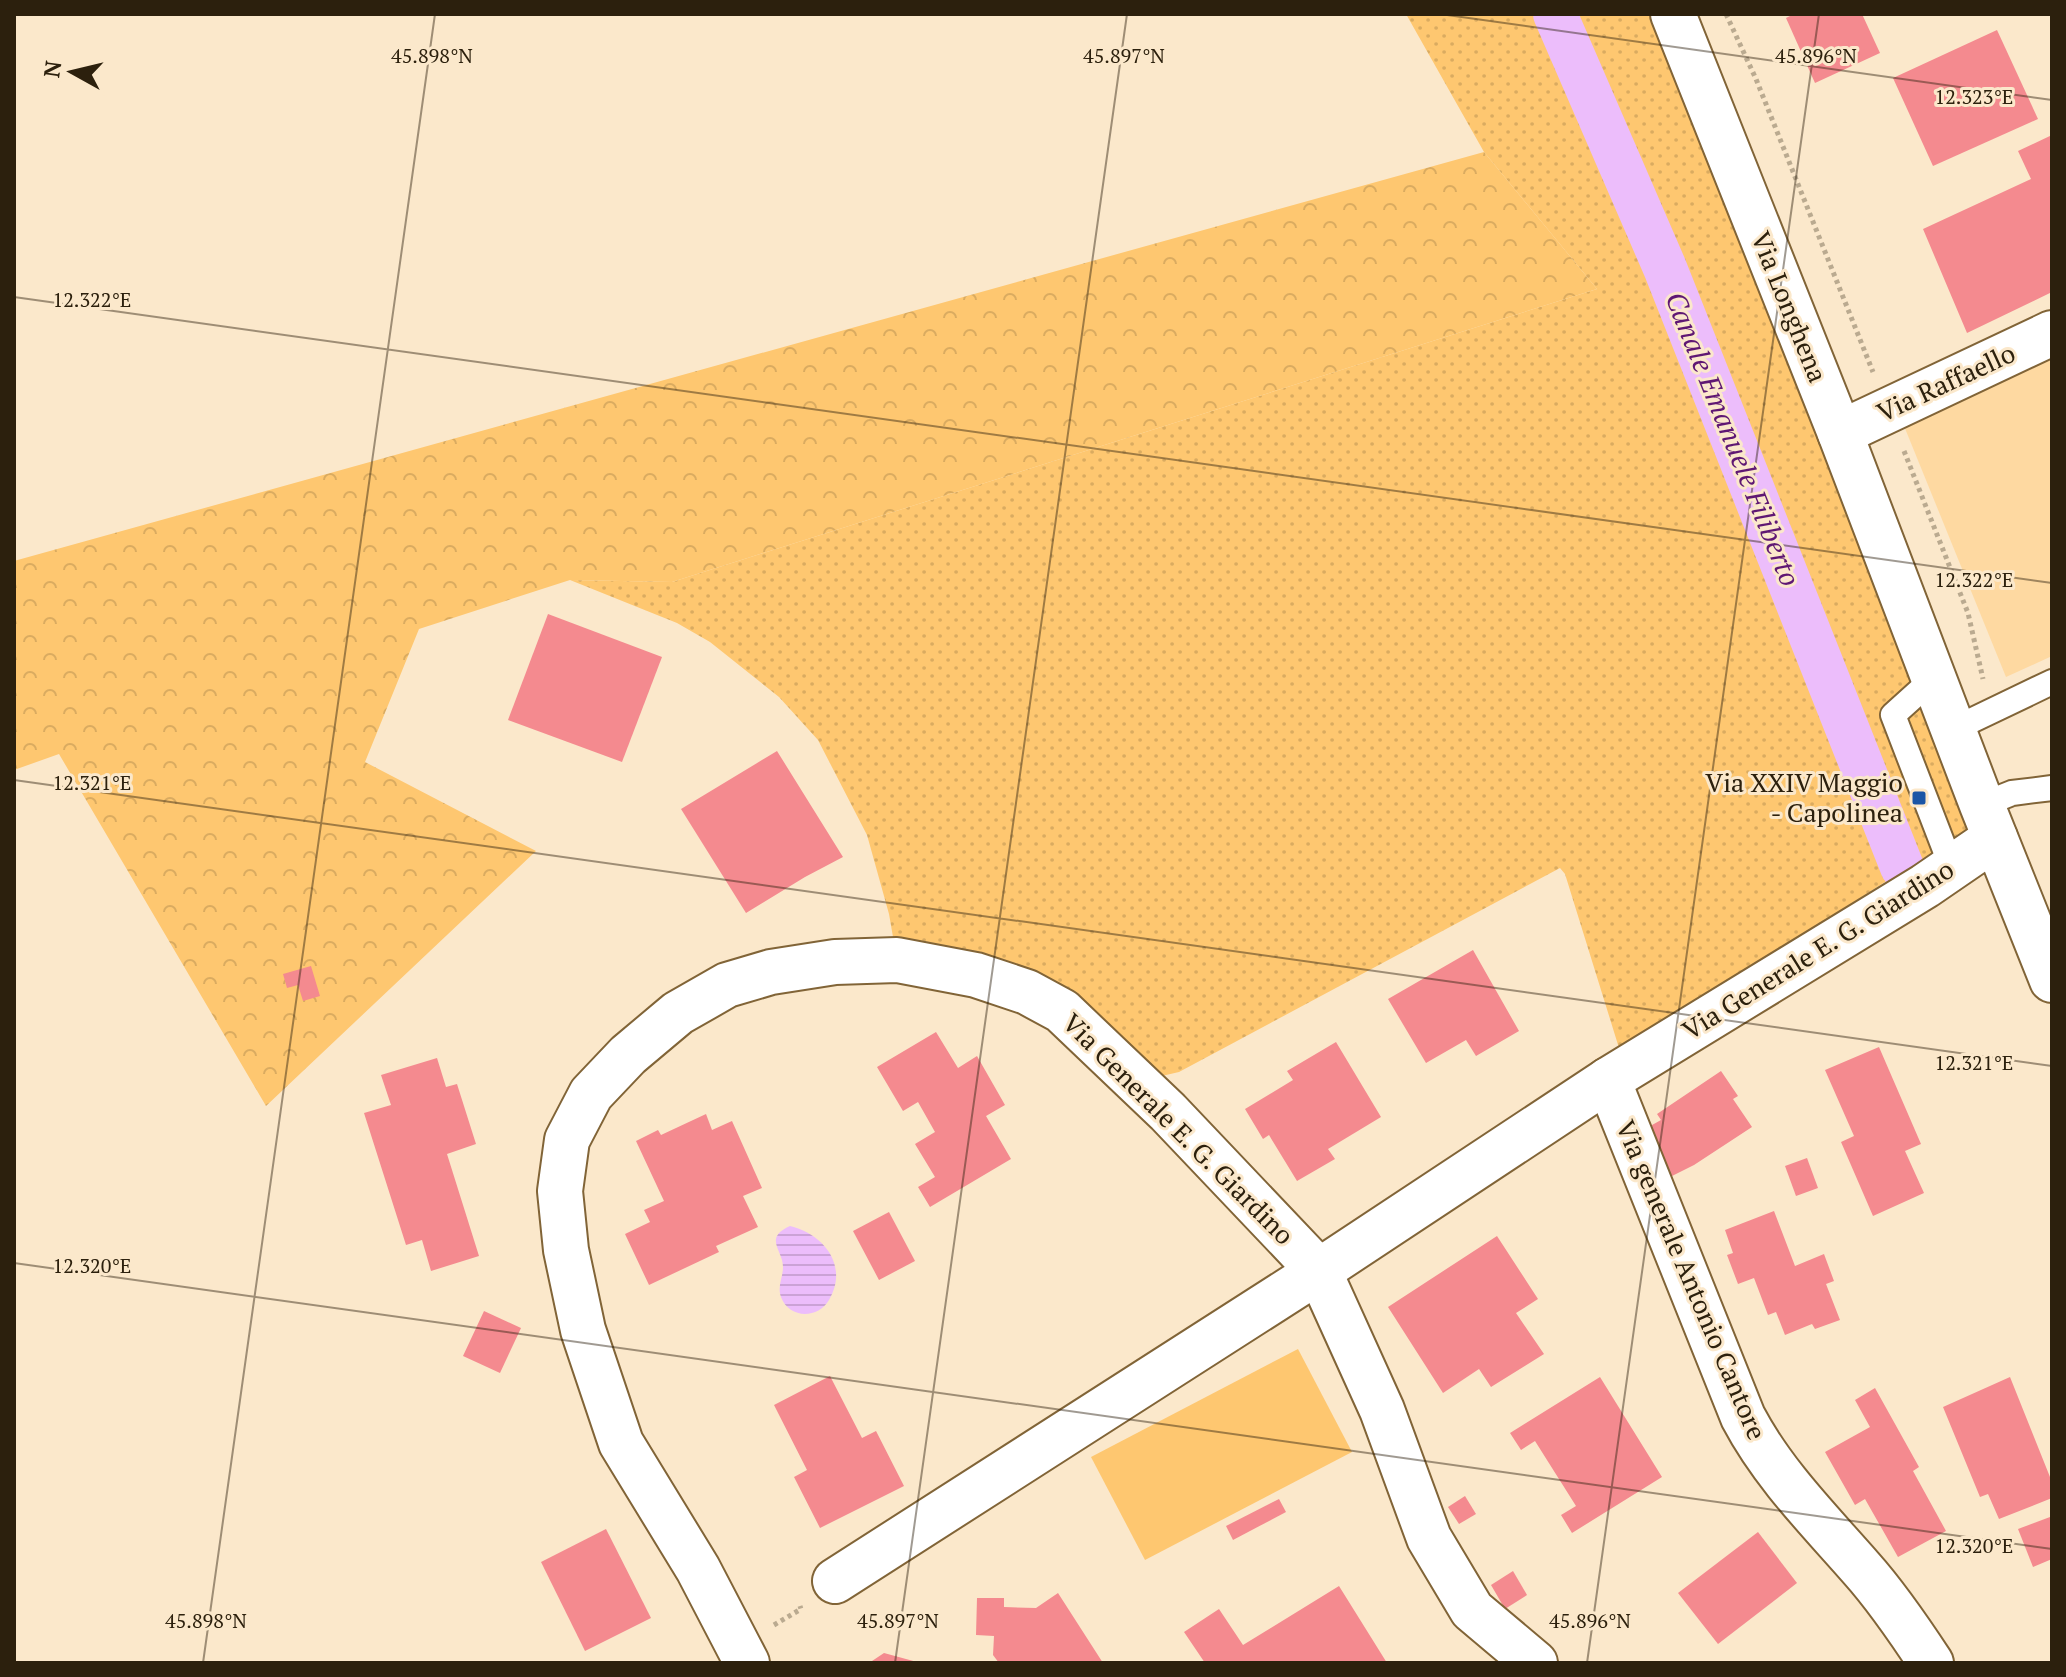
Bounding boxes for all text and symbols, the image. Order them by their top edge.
north arrow [32,32,112,112]
text: 45.898°N [391,42,473,69]
text: 45.897°N [1083,42,1165,69]
text: 45.896°N [1775,42,1857,69]
text: N [36,59,67,79]
text: 12.323°E [1935,83,2014,110]
street label: Via Longhena [1744,226,1836,387]
text: 12.322°E [53,286,132,313]
water label: Canale Emanuele Filiberto [1657,286,1809,591]
street label: Via Raffaello [1871,335,2020,429]
text: 12.322°E [1935,566,2014,593]
place label: Via XXIV Maggio - Capolinea [1705,765,1903,829]
text: 12.321°E [53,769,132,796]
marker: Via XXIV Maggio - Capolinea [1910,789,1928,807]
street label: Via Generale E. G. Giardino [1675,852,1960,1047]
street label: Via Generale E. G. Giardino [1056,1005,1302,1251]
text: 12.321°E [1935,1049,2014,1076]
street label: Via generale Antonio Cantore [1609,1115,1775,1444]
text: 12.320°E [53,1252,132,1279]
text: 12.320°E [1935,1532,2014,1559]
text: 45.898°N [165,1607,247,1634]
text: 45.897°N [857,1607,939,1634]
text: 45.896°N [1549,1607,1631,1634]

